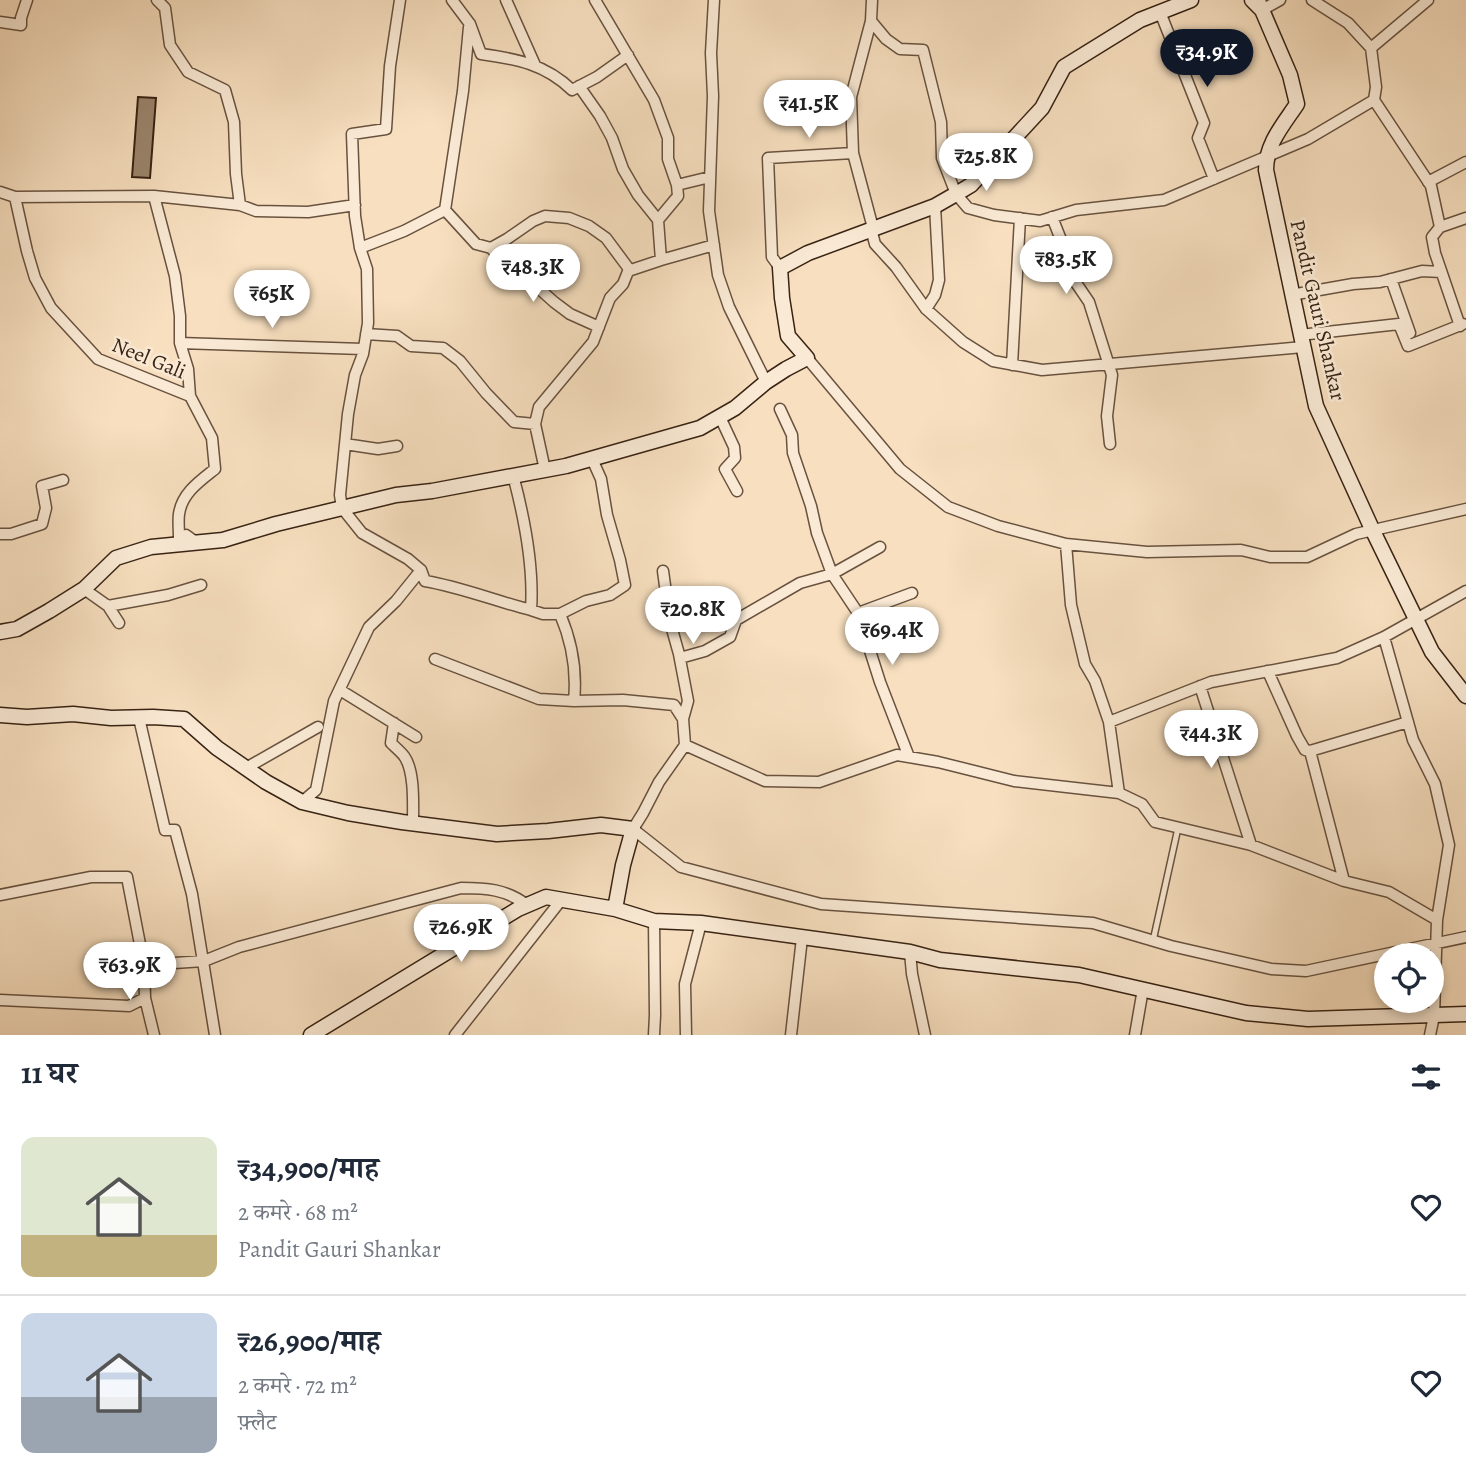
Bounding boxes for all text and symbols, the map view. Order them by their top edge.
pin: ₹34.9K [1150,29,1264,89]
text: ₹34.9K [1176,36,1238,67]
pin: ₹41.5K [752,80,866,140]
text: ₹41.5K [780,87,838,118]
pin: ₹25.8K [929,134,1043,193]
text: ₹25.8K [955,140,1017,171]
street label: Pandit Gauri Shankar [1284,217,1352,403]
pin: ₹83.5K [1009,236,1123,296]
text: ₹83.5K [1036,243,1096,274]
pin: ₹48.3K [476,244,590,304]
text: ₹48.3K [502,251,564,282]
pin: ₹65K [231,270,313,330]
text: ₹65K [250,277,294,308]
street label: Neel Gali [108,331,190,386]
pin: ₹20.8K [636,586,750,646]
text: ₹20.8K [661,593,725,624]
pin: ₹69.4K [835,608,949,667]
text: ₹69.4K [861,614,923,645]
pin: ₹44.3K [1154,710,1268,770]
text: ₹44.3K [1180,717,1242,748]
pin: ₹26.9K [404,904,518,964]
text: ₹26.9K [430,911,492,942]
pin: ₹63.9K [73,942,187,1002]
map controls [1374,943,1444,1013]
button: locate [1374,943,1444,1013]
text: ₹63.9K [99,949,161,980]
text: 11 घर [21,1053,78,1093]
icon: filters [1407,1058,1445,1096]
text: ₹34,900/माह [238,1148,379,1188]
icon: home [77,1165,161,1249]
icon: heart [1407,1188,1445,1226]
text: 2 कमरे · 68 m² [238,1197,358,1228]
text: Pandit Gauri Shankar [238,1234,441,1265]
text: ₹26,900/माह [238,1321,380,1361]
icon: home [77,1341,161,1425]
icon: heart [1407,1364,1445,1402]
text: 2 कमरे · 72 m² [238,1370,357,1401]
text: फ़्लैट [238,1407,276,1438]

